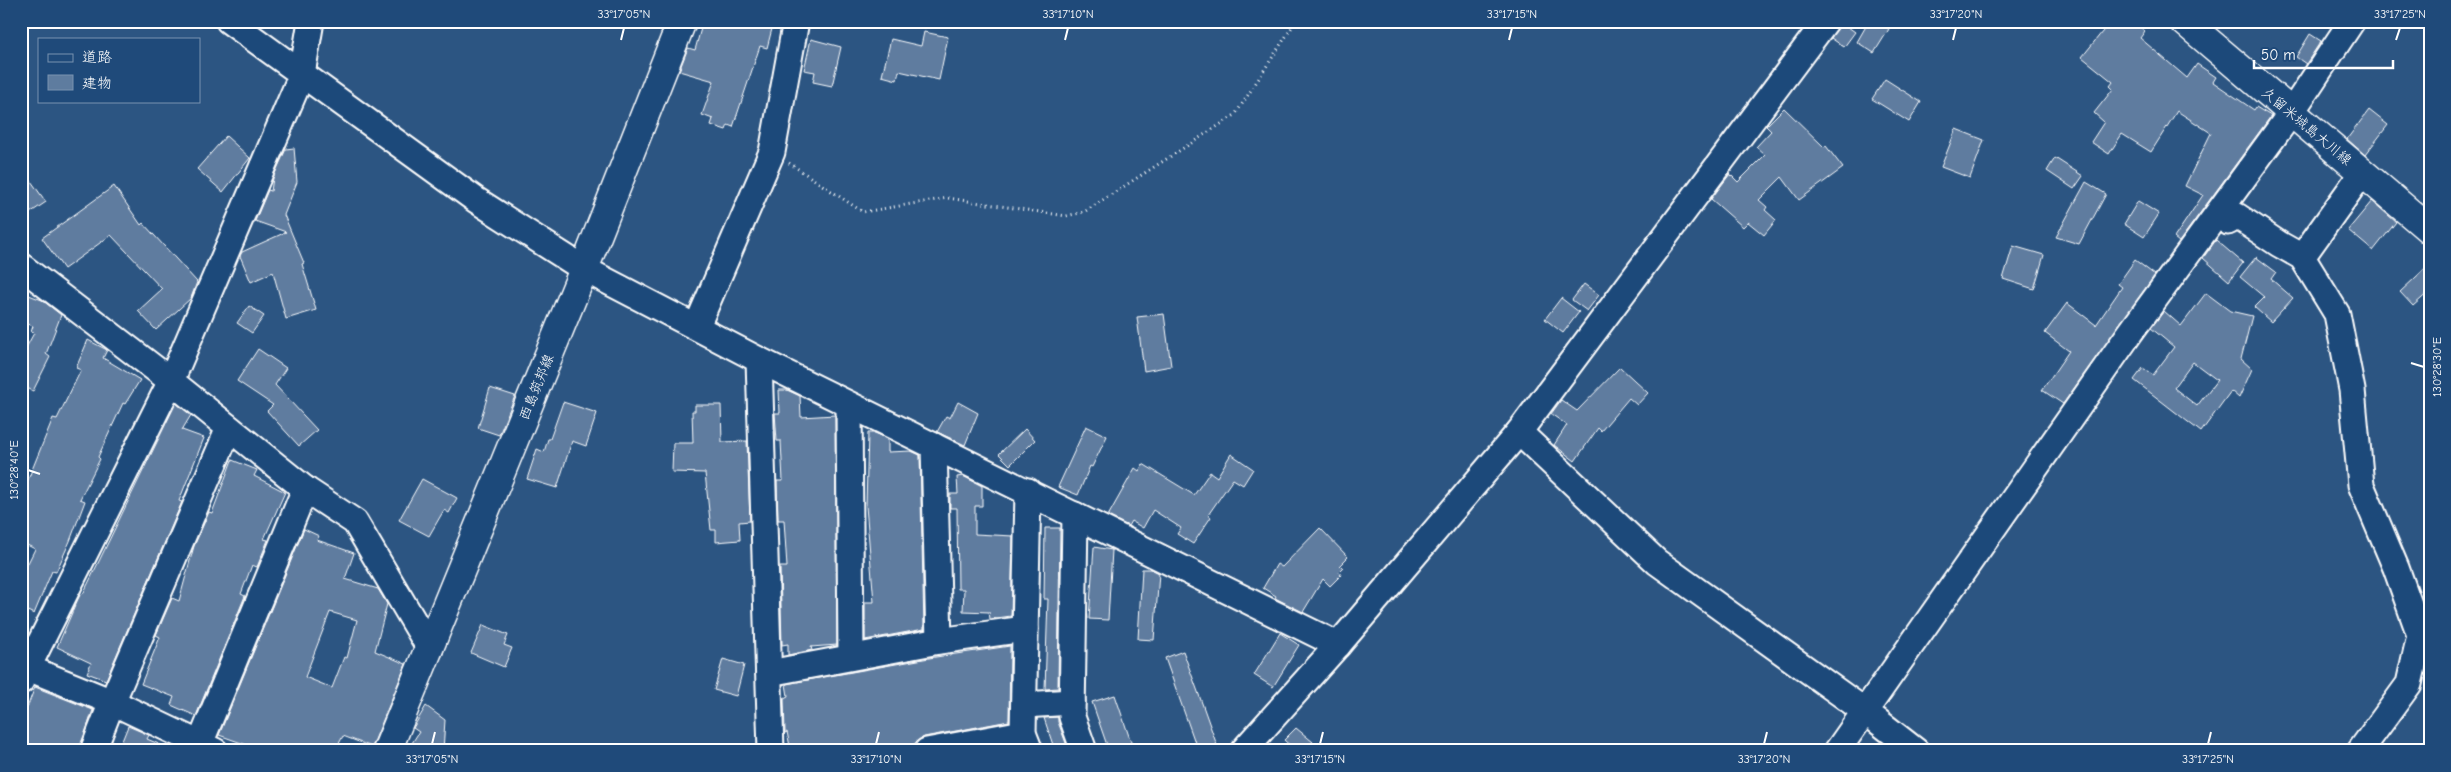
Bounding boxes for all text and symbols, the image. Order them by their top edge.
text: 33°17'05"N [598,7,650,21]
text: 33°17'10"N [1042,7,1094,21]
text: 33°17'15"N [1487,7,1537,21]
text: 33°17'20"N [1930,7,1982,21]
text: 33°17'25"N [2374,7,2426,21]
legend [38,38,200,102]
scale bar [2254,38,2392,70]
text: 50 m [2261,46,2296,64]
text: 道路 [82,48,112,66]
text: 建物 [82,74,112,92]
street label: 久留米城島大川線 [2258,84,2355,169]
text: 130°28'30"E [2430,337,2444,397]
street label: 西島筑邦線 [515,352,557,423]
text: 130°28'40"E [7,440,21,500]
text: 33°17'05"N [406,752,458,766]
text: 33°17'10"N [850,752,902,766]
text: 33°17'15"N [1295,752,1345,766]
text: 33°17'20"N [1738,752,1790,766]
text: 33°17'25"N [2182,752,2234,766]

